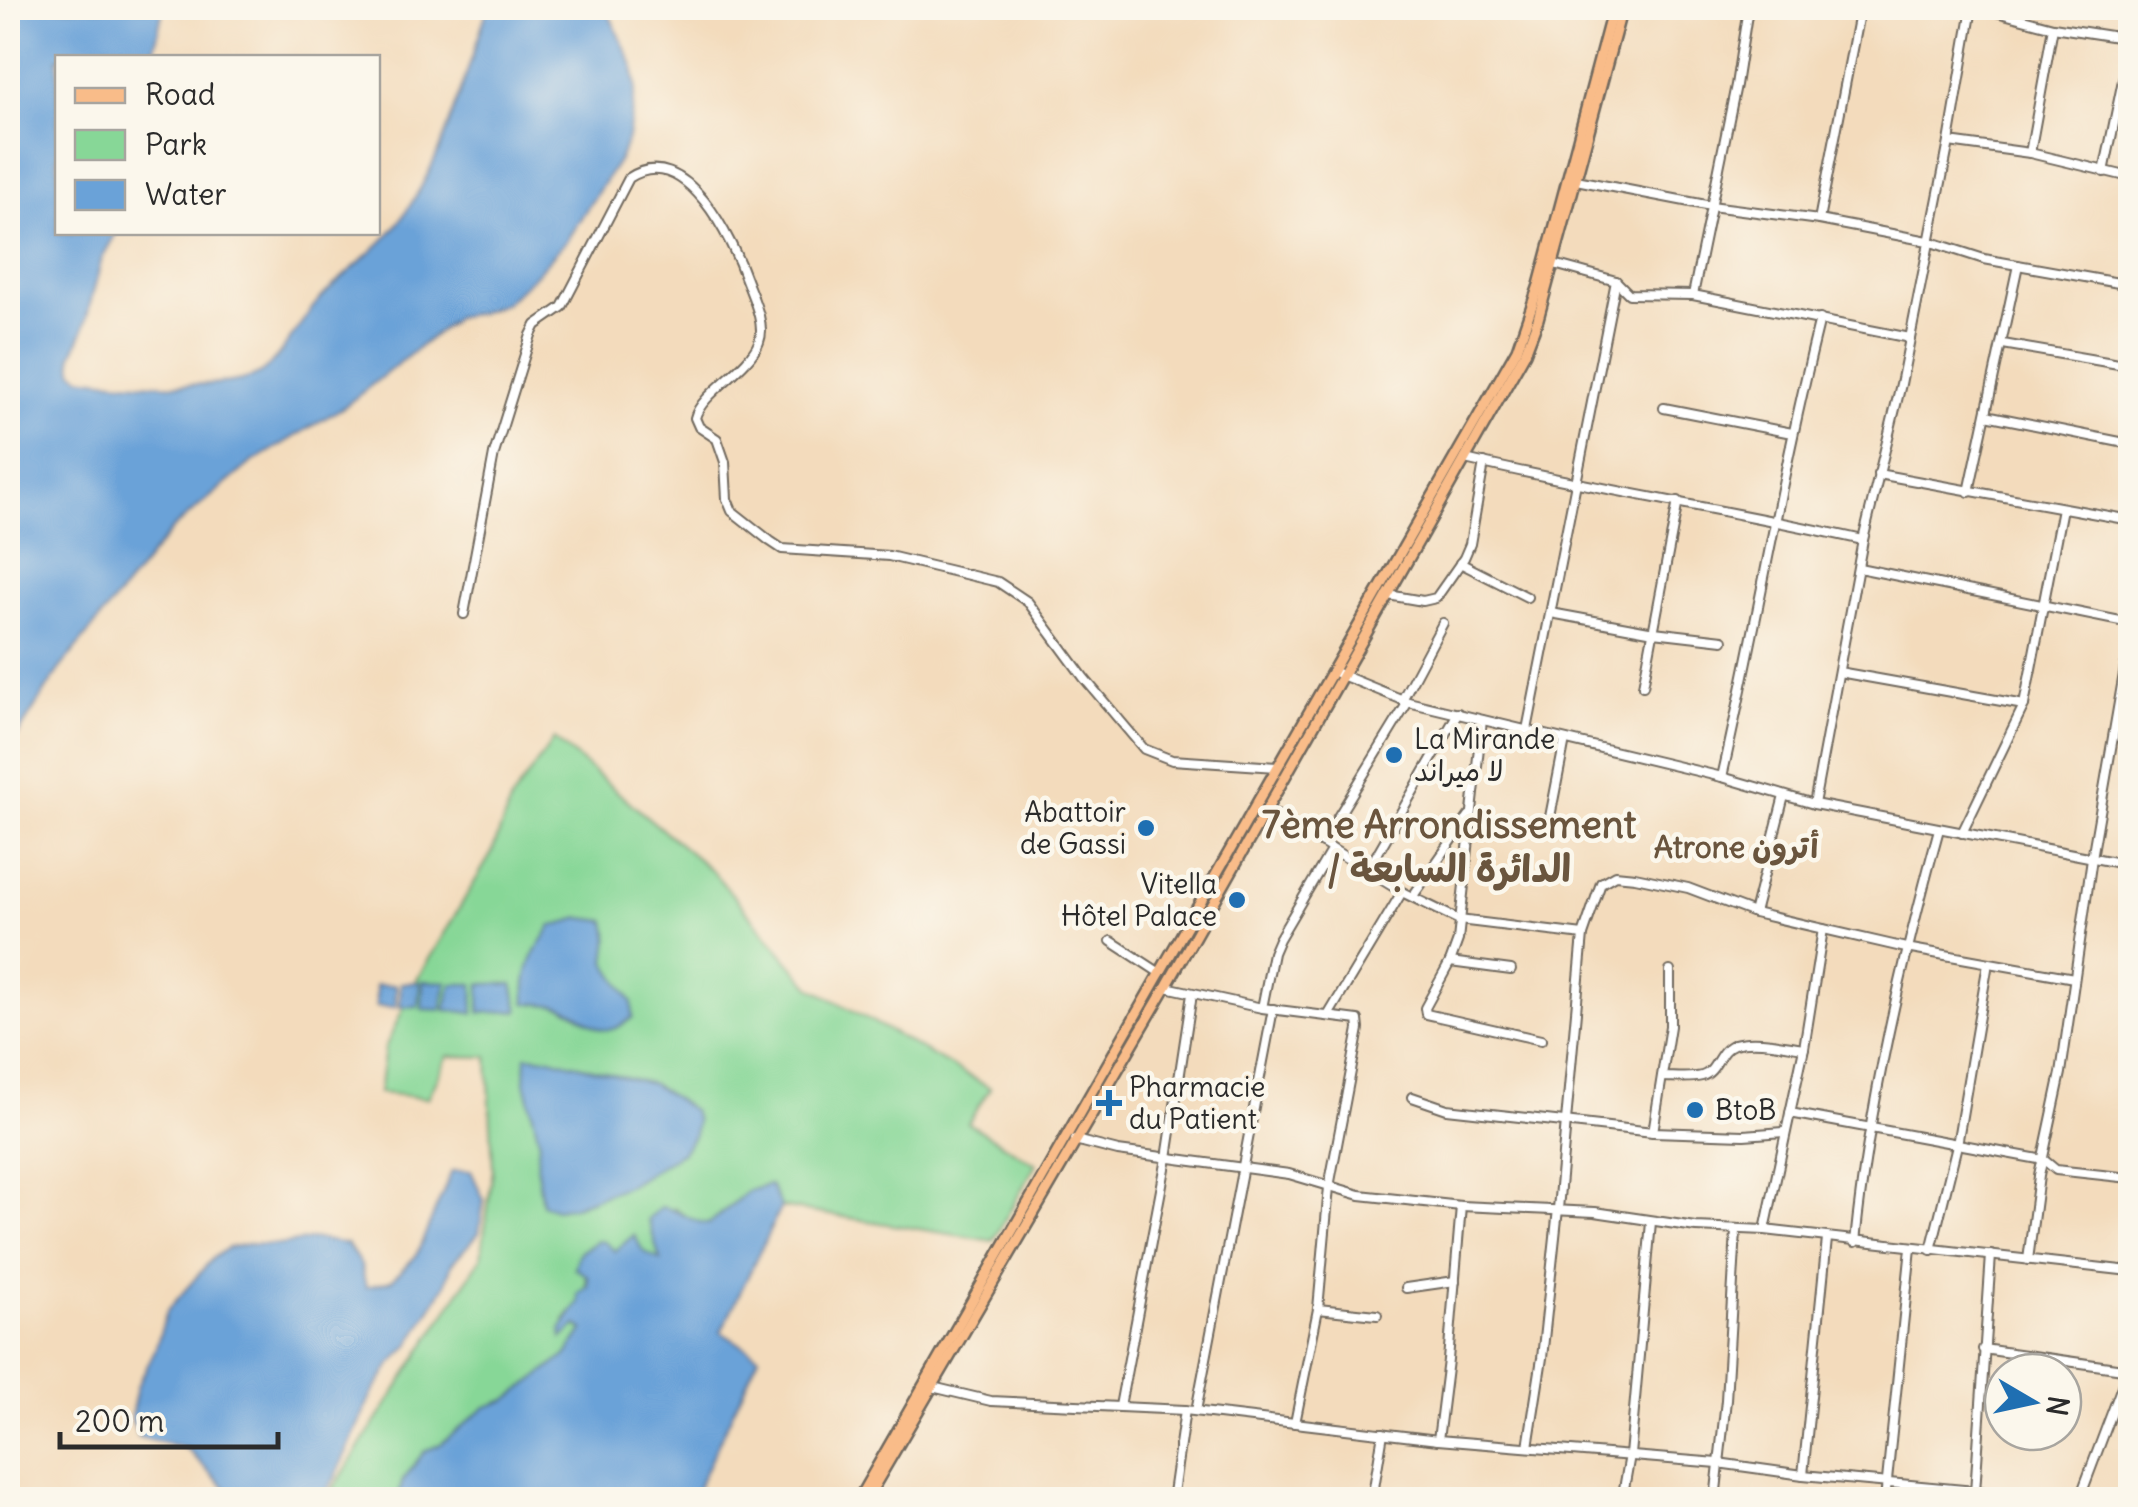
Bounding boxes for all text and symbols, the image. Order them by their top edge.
legend [55,55,380,235]
text: Road [145,75,215,113]
text: Park [145,125,207,163]
text: Water [145,175,227,213]
place label: La Mirande لا ميراند [1414,721,1555,789]
marker: La Mirande لا ميراند [1383,744,1405,766]
place label: Abattoir de Gassi [1020,794,1126,862]
district label: 7ème Arrondissement / الدائرة السابعة [1262,801,1636,893]
marker: Abattoir de Gassi [1135,817,1157,839]
district label: Atrone أترون [1654,828,1820,866]
place label: Vitella Hôtel Palace [1061,866,1217,934]
marker: Vitella Hôtel Palace [1226,889,1248,911]
place label: Pharmacie du Patient [1129,1069,1265,1137]
marker: Pharmacie du Patient [1098,1092,1120,1114]
place label: BtoB [1715,1092,1776,1128]
marker: BtoB [1684,1099,1706,1121]
north arrow [1983,1352,2083,1452]
scale bar [60,1387,278,1449]
text: N [2038,1394,2077,1418]
text: 200 m [75,1402,164,1440]

